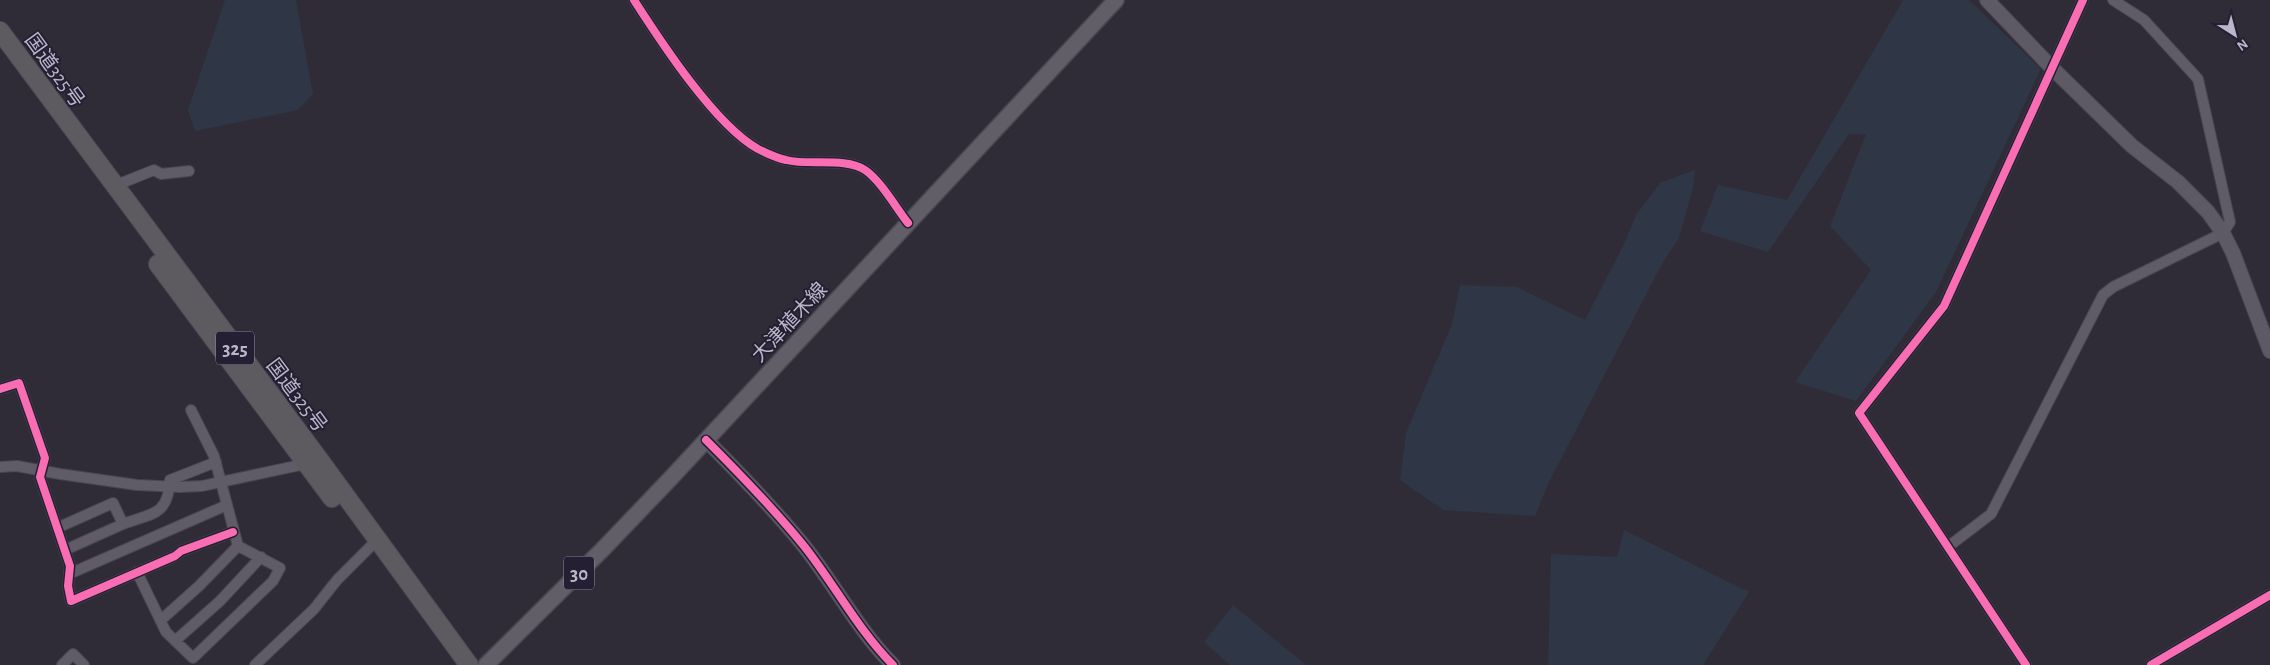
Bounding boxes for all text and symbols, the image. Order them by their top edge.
north arrow [2210,10,2260,60]
street label: 国道325号 [21,29,88,111]
text: N [2234,36,2250,53]
street label: 大津植木線 [747,278,831,366]
road number: 325 [216,332,254,364]
street label: 国道325号 [262,355,331,436]
road number: 30 [564,556,594,590]

